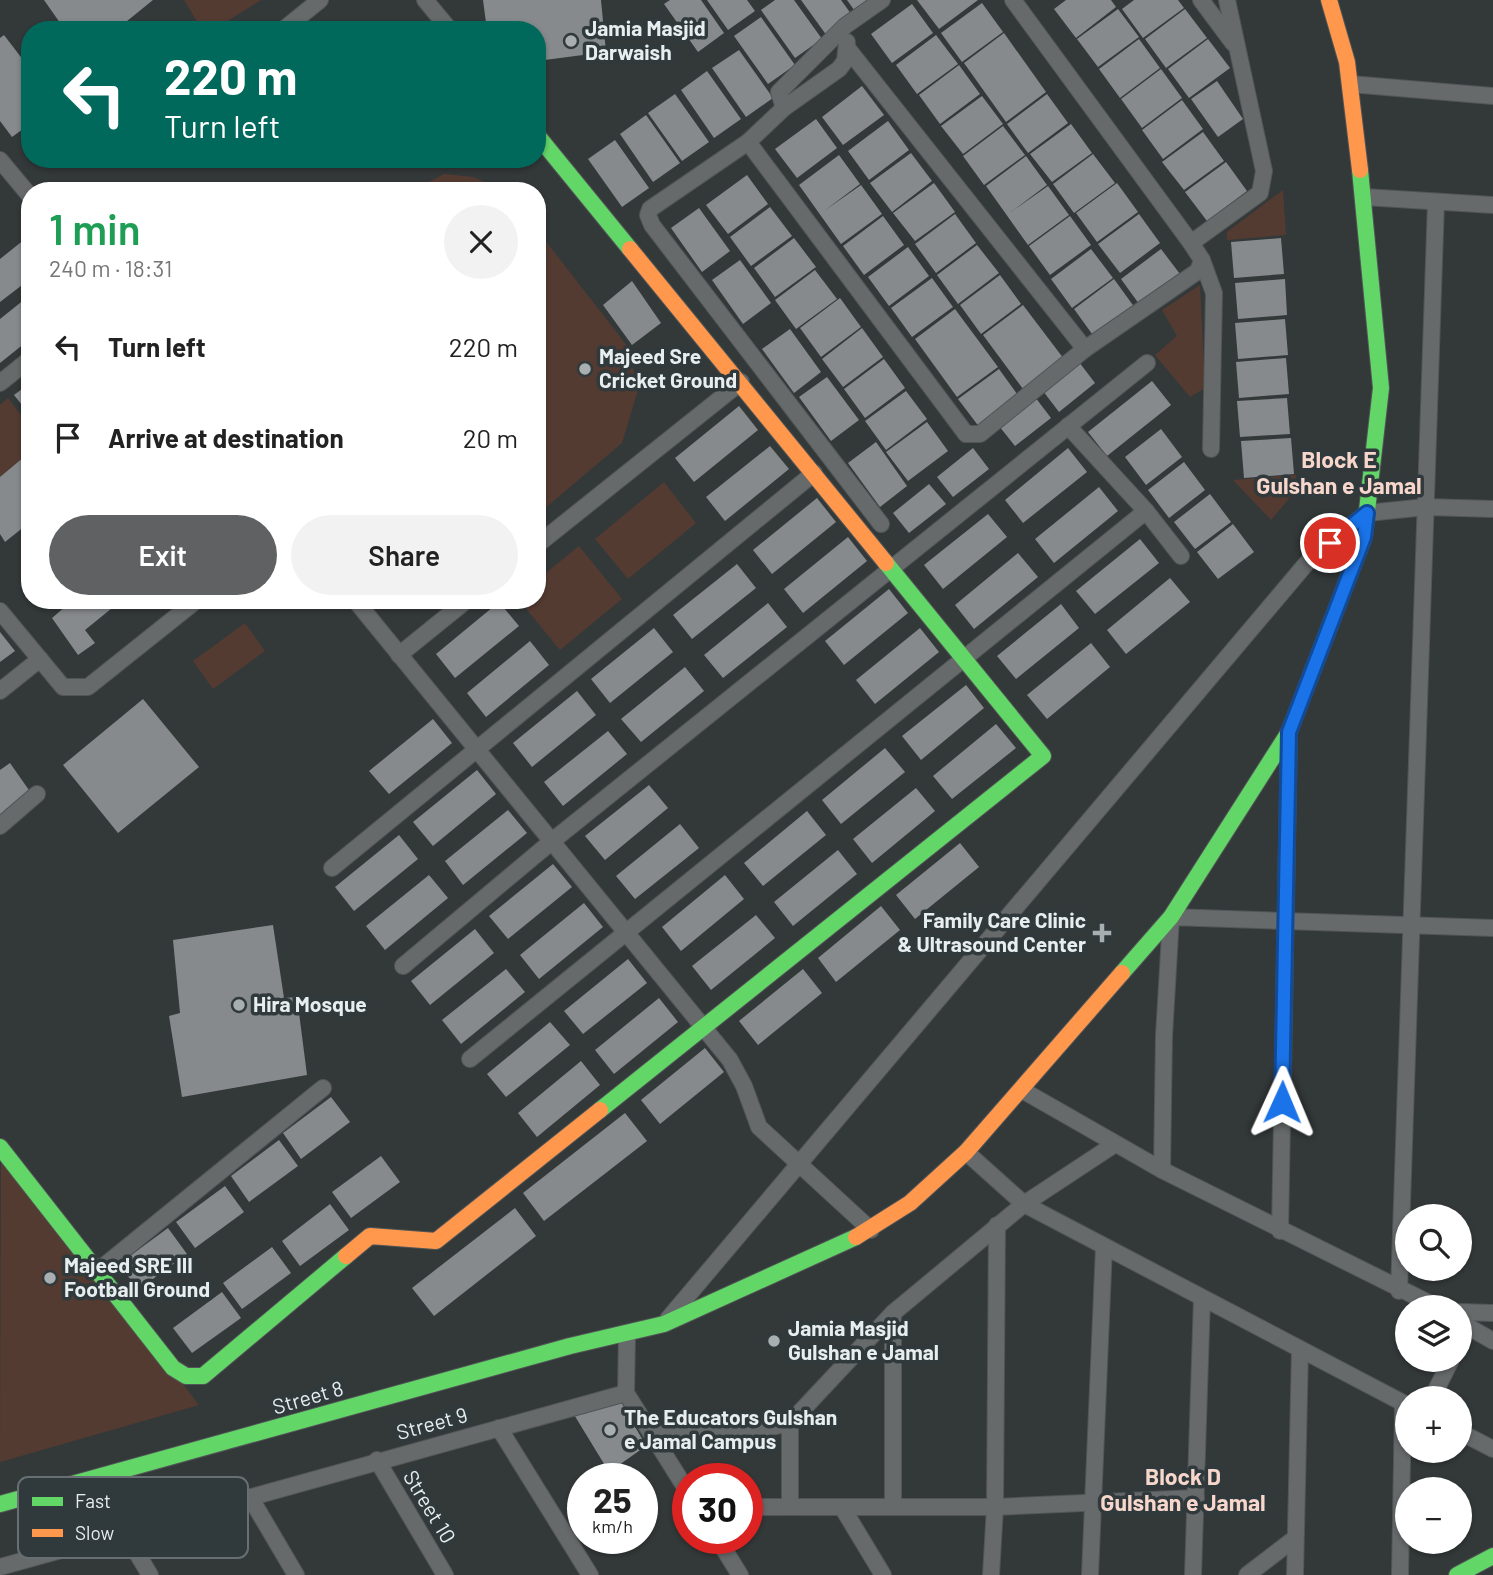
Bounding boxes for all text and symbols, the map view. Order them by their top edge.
place label: Jamia Masjid Darwaish [585,15,706,64]
marker: Jamia Masjid Darwaish [563,33,579,49]
text: 220 m [164,46,298,105]
icon: left [49,49,140,140]
text: Turn left [164,106,281,144]
text: 1 min [49,203,141,253]
button: close [444,205,518,279]
text: 240 m · 18:31 [49,254,172,282]
icon: left [49,328,87,366]
text: Turn left [108,331,206,362]
text: 220 m [449,331,518,362]
place label: Majeed Sre Cricket Ground [599,343,737,392]
marker: Majeed Sre Cricket Ground [577,361,593,377]
icon: arrive [49,419,87,457]
text: Arrive at destination [108,422,344,453]
text: 20 m [463,422,518,453]
district label: Block E Gulshan e Jamal [1256,445,1422,499]
pin [1300,513,1360,573]
button: Exit [49,515,277,595]
button: Share [291,515,518,595]
icon: arrive [1311,524,1349,562]
place label: Family Care Clinic & Ultrasound Center [897,907,1086,956]
marker: Family Care Clinic & Ultrasound Center [1092,923,1112,943]
place label: Hira Mosque [253,991,367,1016]
marker: Hira Mosque [231,997,247,1013]
position arrow [1245,1065,1319,1139]
map controls [1395,1204,1472,1554]
button: search [1395,1204,1472,1281]
place label: Majeed SRE III Football Ground [64,1252,210,1301]
marker: Majeed SRE III Football Ground [42,1270,58,1286]
button: layers [1395,1295,1472,1372]
place label: Jamia Masjid Gulshan e Jamal [788,1315,939,1364]
marker: Jamia Masjid Gulshan e Jamal [766,1333,782,1349]
street label: Street 8 [269,1375,346,1419]
button: + [1395,1386,1472,1463]
street label: Street 9 [393,1401,470,1444]
place label: The Educators Gulshan e Jamal Campus [624,1404,837,1453]
marker: The Educators Gulshan e Jamal Campus [602,1422,618,1438]
district label: Block D Gulshan e Jamal [1100,1462,1266,1516]
speed limit sign: 30 [672,1463,763,1554]
street label: Street 10 [399,1465,462,1547]
legend [18,1477,248,1558]
button: − [1395,1477,1472,1554]
text: 25 [593,1478,632,1520]
text: Fast [75,1489,111,1512]
text: km/h [592,1515,633,1537]
text: Slow [75,1521,114,1544]

